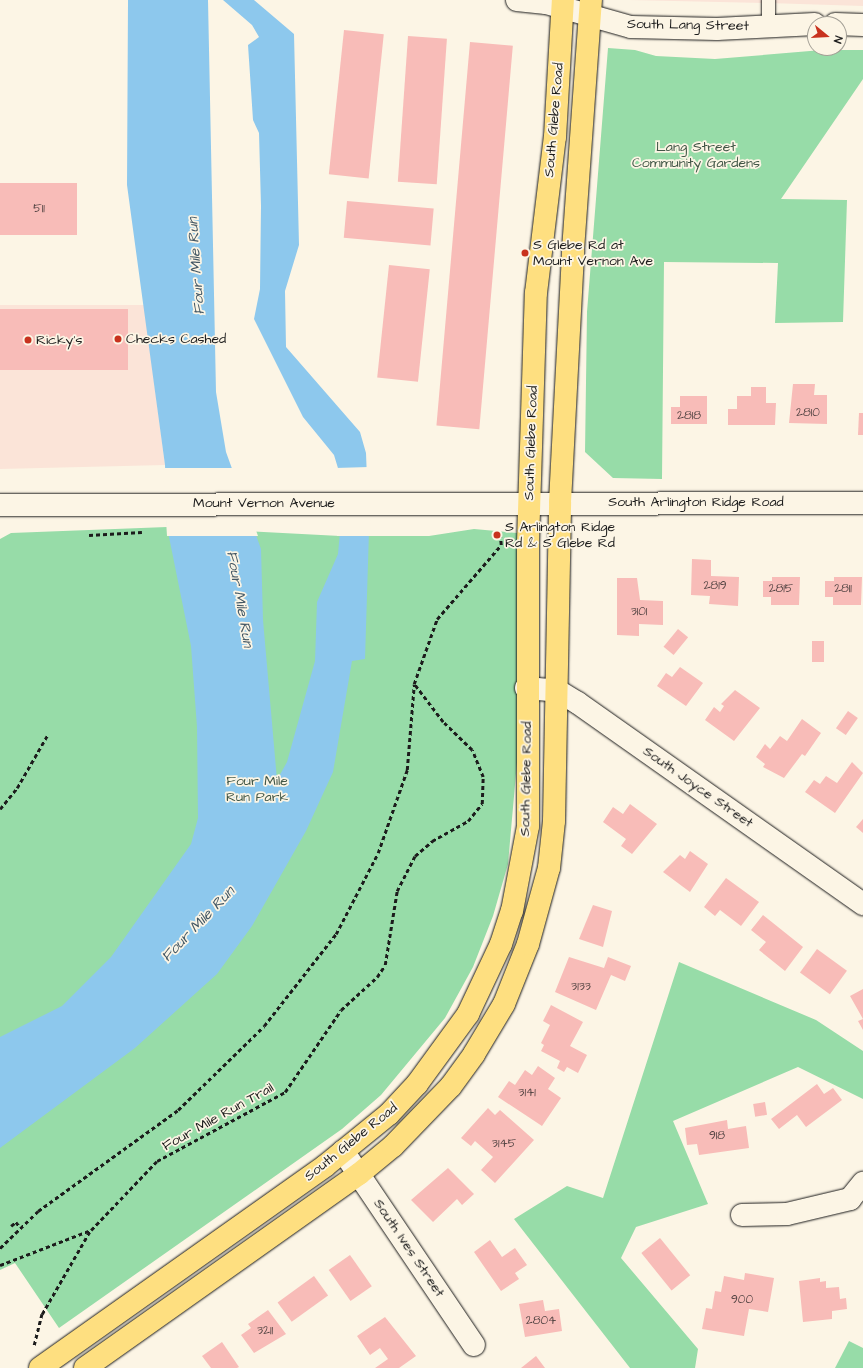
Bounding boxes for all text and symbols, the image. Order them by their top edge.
street label: South Lang Street [627,16,749,34]
north arrow [807,16,847,56]
text: N [830,34,846,45]
street label: South Glebe Road [541,62,567,178]
park label: Lang Street Community Gardens [632,139,760,172]
house number: 511 [33,202,45,216]
water label: Four Mile Run [184,217,208,315]
place label: S Glebe Rd at Mount Vernon Ave [533,237,653,270]
marker: S Glebe Rd at Mount Vernon Ave [520,248,530,258]
place label: Checks Cashed [126,331,226,347]
place label: Ricky's [36,332,83,348]
marker: Checks Cashed [113,334,123,344]
marker: Ricky's [23,335,33,345]
street label: South Glebe Road [521,385,541,501]
house number: 2810 [796,406,820,420]
house number: 2818 [677,409,701,423]
street label: South Arlington Ridge Road [608,494,784,510]
street label: Mount Vernon Avenue [193,495,335,511]
place label: S Arlington Ridge Rd & S Glebe Rd [505,519,615,552]
marker: S Arlington Ridge Rd & S Glebe Rd [492,530,502,540]
water label: Four Mile Run [223,549,257,649]
house number: 2819 [703,579,727,593]
house number: 2815 [769,582,793,596]
house number: 2811 [834,582,852,596]
house number: 3101 [631,605,647,619]
street label: South Glebe Road [517,721,535,837]
street label: South Joyce Street [640,743,756,831]
park label: Four Mile Run Park [226,773,288,806]
water label: Four Mile Run [158,883,238,965]
house number: 3133 [571,980,591,994]
street label: Four Mile Run Trail [159,1079,277,1155]
house number: 3141 [518,1086,536,1100]
street label: South Glebe Road [301,1099,401,1185]
house number: 918 [709,1129,725,1143]
house number: 3145 [492,1137,516,1151]
street label: South Ives Street [370,1196,448,1300]
house number: 900 [731,1293,753,1307]
house number: 2804 [526,1314,556,1328]
house number: 3211 [257,1324,273,1338]

